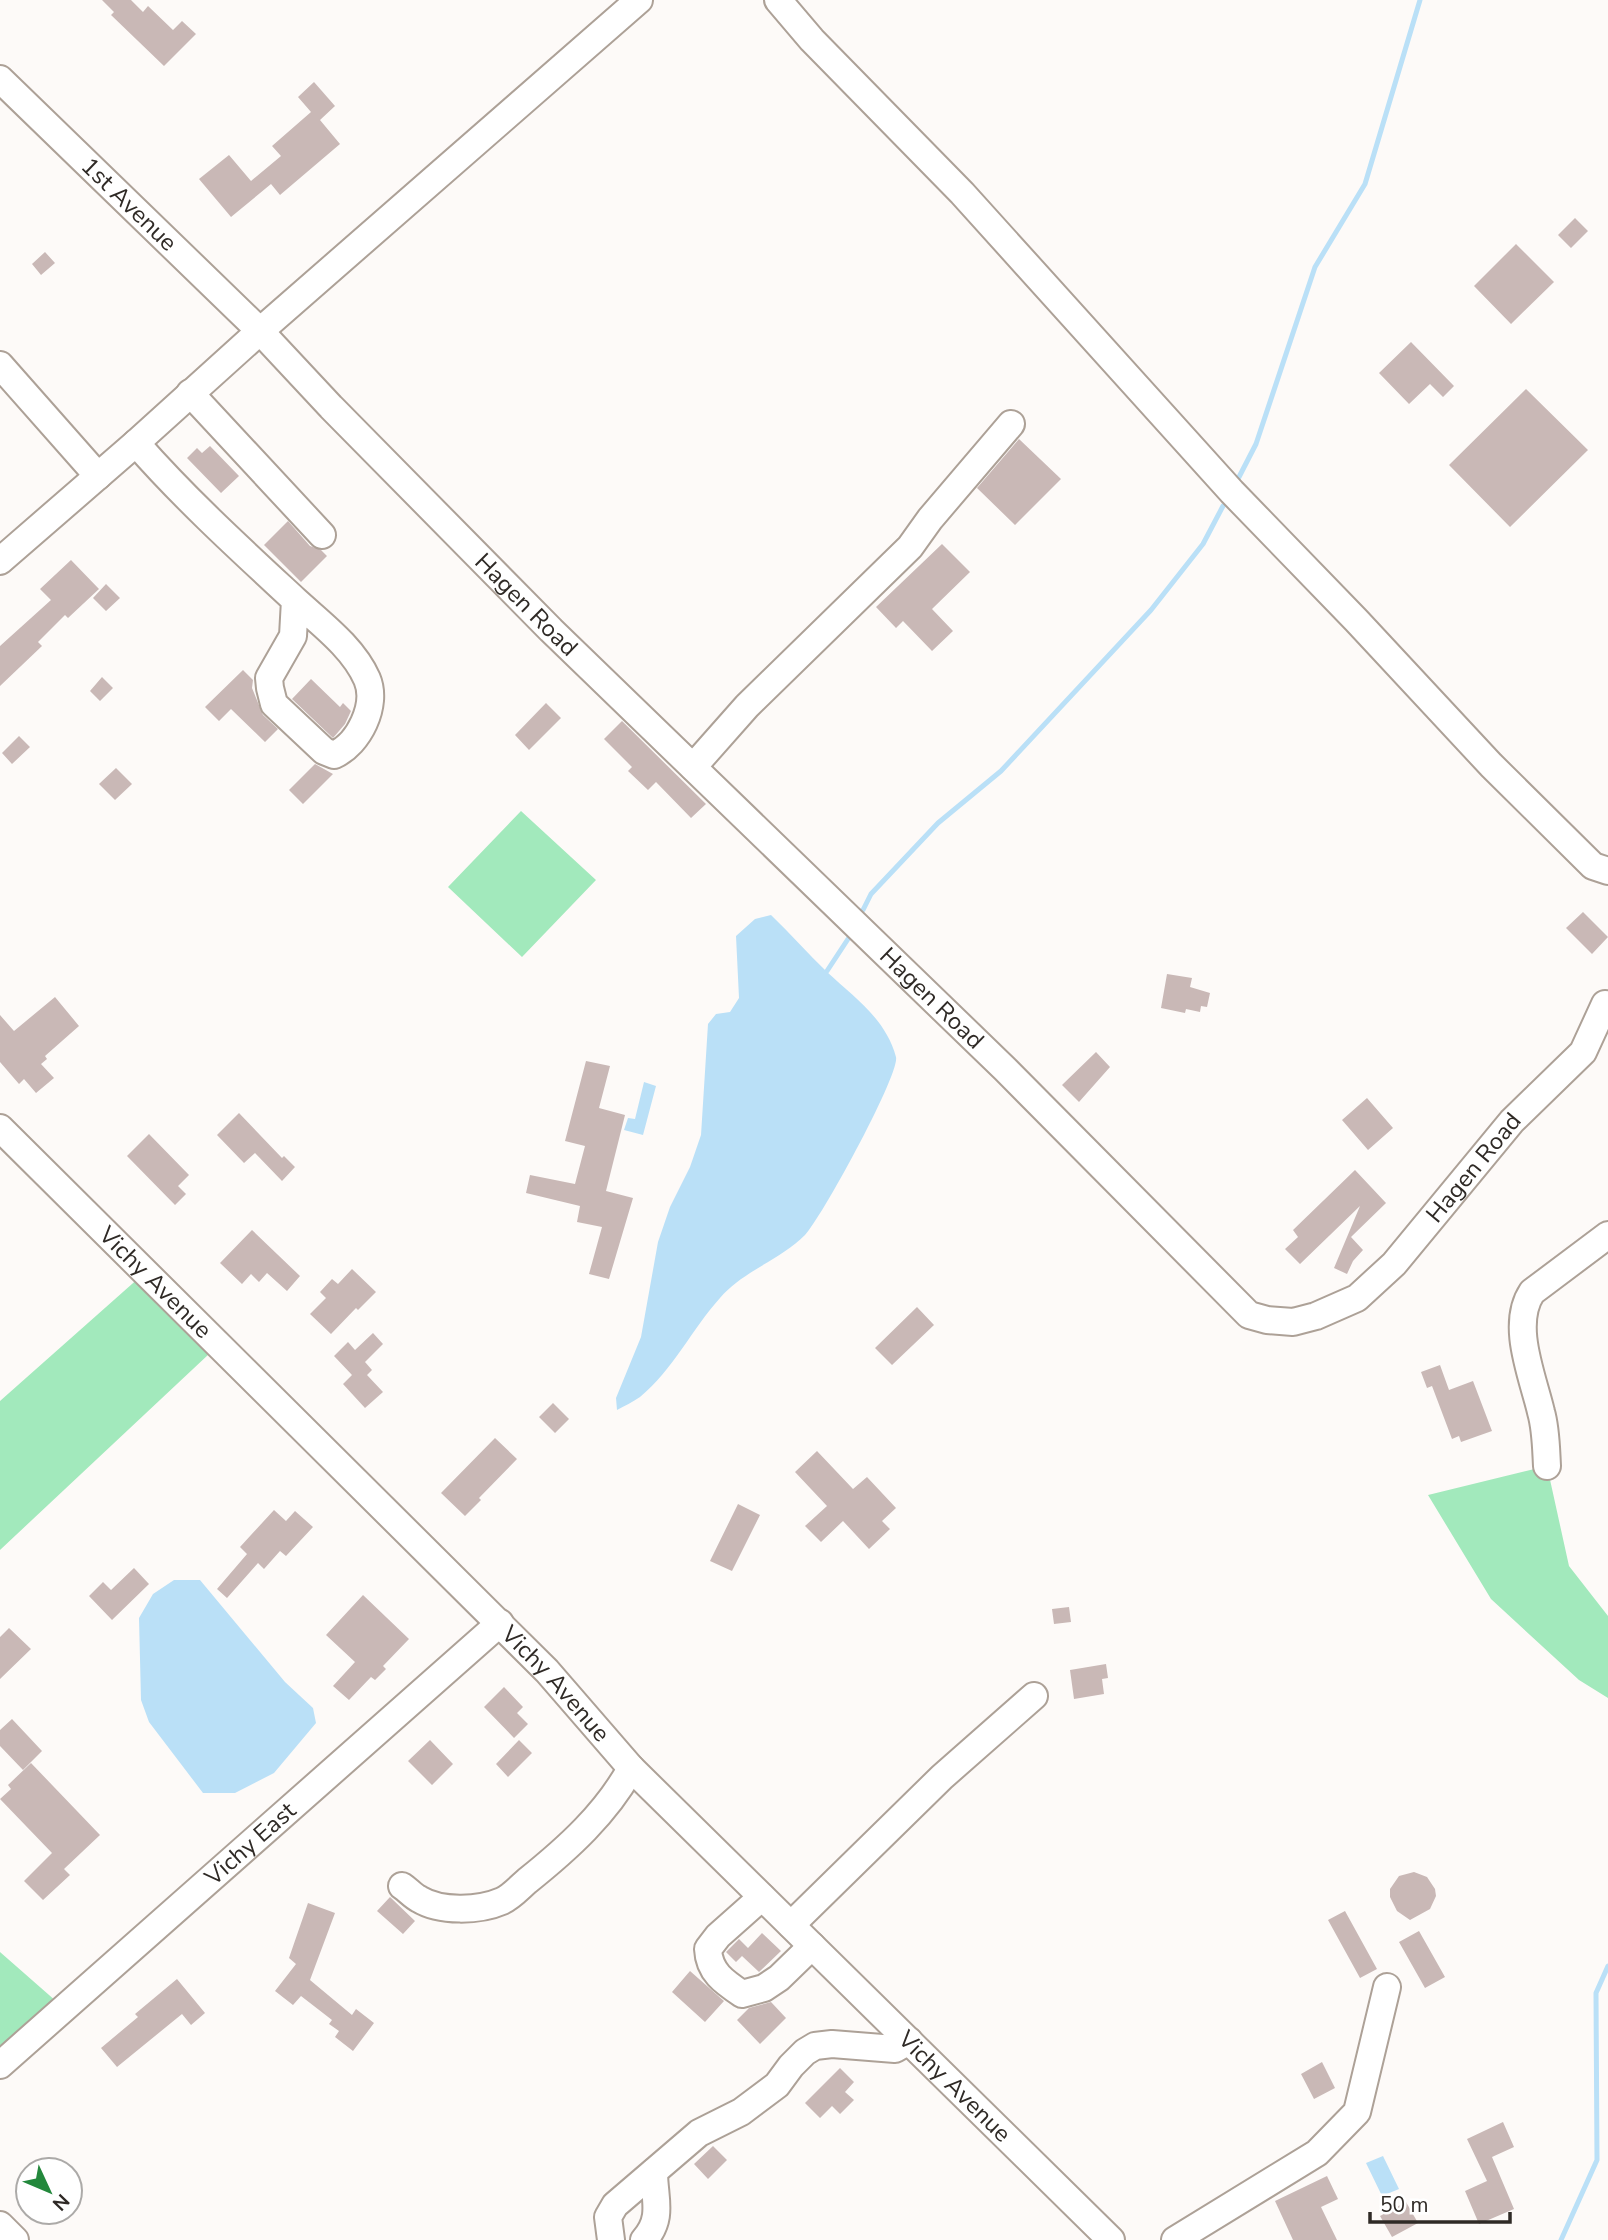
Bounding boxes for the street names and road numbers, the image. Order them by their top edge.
street label: 1st Avenue [74,150,184,258]
street label: Hagen Road [468,546,585,663]
street label: Hagen Road [873,940,991,1056]
street label: Hagen Road [1419,1106,1528,1229]
street label: Vichy Avenue [91,1218,219,1345]
street label: Vichy Avenue [494,1618,617,1749]
street label: Vichy East [197,1794,303,1893]
street label: Vichy Avenue [890,2023,1018,2149]

